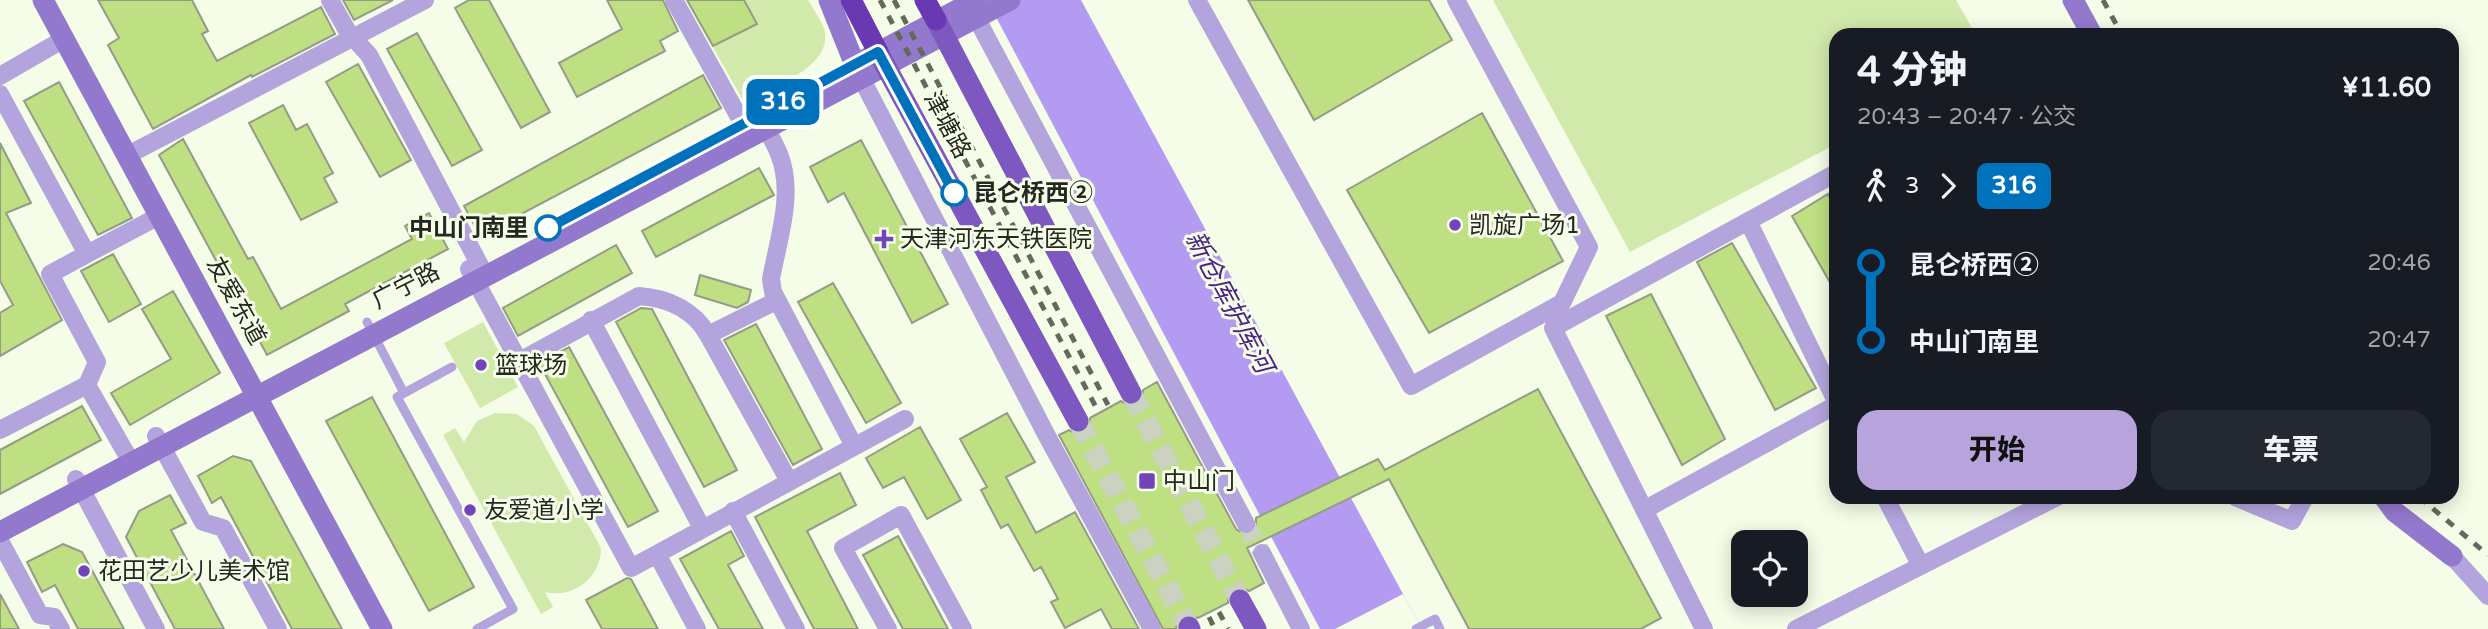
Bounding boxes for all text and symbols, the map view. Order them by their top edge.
text: 4 分钟 [1857,48,1967,94]
text: ¥11.60 [2342,72,2431,103]
line badge: 316 [743,79,823,125]
street label: 津塘路 [917,86,977,164]
text: 316 [760,87,806,116]
text: 20:43 – 20:47 · 公交 [1857,103,2076,131]
icon: walk [1857,167,1895,205]
icon: forward [1929,167,1967,205]
text: 316 [1991,171,2037,200]
text: 3 [1905,172,1919,200]
place label: 昆仑桥西② [973,179,1093,208]
marker: 昆仑桥西② [941,180,967,206]
place label: 凯旋广场1 [1469,211,1580,240]
place label: 中山门南里 [409,214,529,243]
marker: 中山门南里 [535,215,561,241]
marker: 凯旋广场1 [1447,217,1463,233]
place label: 天津河东天铁医院 [900,225,1092,254]
water label: 新仓库护库河 [1179,226,1282,383]
marker: 天津河东天铁医院 [874,229,894,249]
text: 20:46 [2367,249,2431,277]
text: 昆仑桥西② [1909,250,2039,281]
street label: 友爱东道 [200,252,272,350]
street label: 广宁路 [367,257,445,315]
text: 20:47 [2367,326,2431,354]
text: 中山门南里 [1909,327,2039,358]
place label: 篮球场 [495,351,567,380]
marker: 篮球场 [473,357,489,373]
button: 开始 [1857,410,2137,490]
button: 车票 [2151,410,2431,490]
place label: 中山门 [1163,467,1235,496]
marker: 中山门 [1137,471,1157,491]
place label: 友爱道小学 [484,496,604,525]
marker: 友爱道小学 [462,502,478,518]
map controls [1731,530,1808,607]
button: locate [1731,530,1808,607]
place label: 花田艺少儿美术馆 [98,557,290,586]
marker: 花田艺少儿美术馆 [76,563,92,579]

